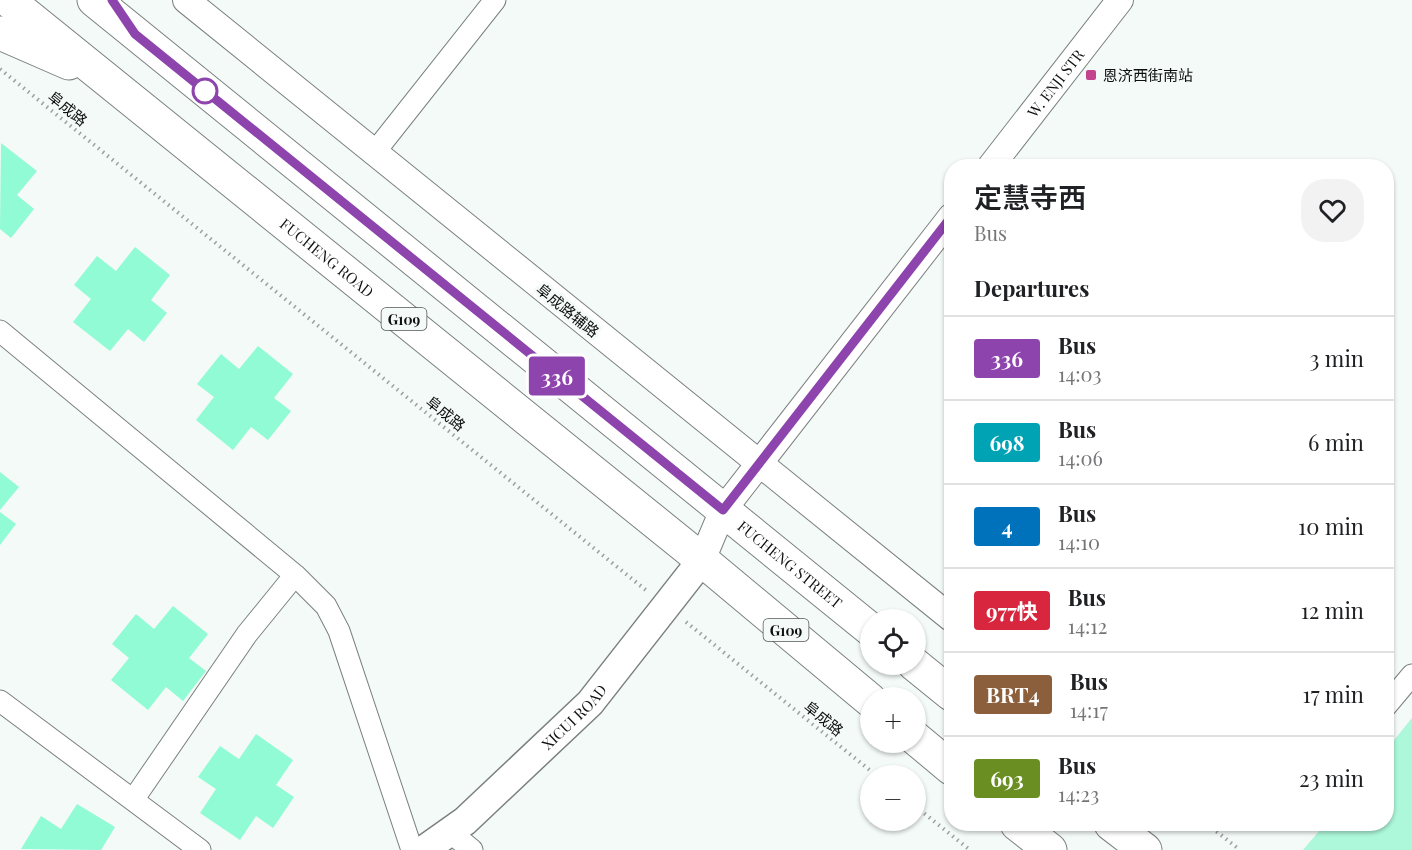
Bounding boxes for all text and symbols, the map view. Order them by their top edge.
street label: W. ENJI STR [1022,45,1088,122]
place label: 恩济西街南站 [1103,65,1193,85]
marker: 恩济西街南站 [1084,68,1098,82]
unlabelled marker [192,78,218,104]
street label: 阜成路 [44,86,92,130]
text: 定慧寺西 [974,178,1086,215]
button: heart [1301,179,1364,242]
street label: FUCHENG ROAD [276,214,378,301]
text: Bus [974,219,1007,246]
text: Departures [974,273,1089,303]
street label: 阜成路辅路 [533,279,603,341]
road number: G109 [382,308,426,330]
text: Bus [1058,330,1096,360]
text: 3 min [1309,343,1364,373]
text: 336 [991,344,1023,372]
line badge: 336 [522,356,592,395]
text: 14:03 [1058,360,1102,387]
text: 336 [541,362,573,390]
street label: 阜成路 [422,391,470,435]
text: Bus [1058,414,1096,444]
text: 6 min [1308,427,1364,457]
text: 698 [989,428,1025,456]
text: 14:06 [1058,444,1103,471]
text: Bus [1058,498,1096,528]
text: 10 min [1298,511,1364,541]
text: 4 [1001,512,1013,540]
street label: FUCHENG STREET [734,516,846,613]
text: 14:10 [1058,528,1100,555]
text: Bus [1068,582,1106,612]
text: 12 min [1301,595,1364,625]
text: 977快 [986,596,1038,624]
map controls [860,609,926,831]
button: locate [860,609,926,675]
text: 14:12 [1068,612,1107,639]
road number: G109 [764,619,808,641]
text: Bus [1070,666,1108,696]
text: 17 min [1303,679,1364,709]
street label: XICUI ROAD [537,680,611,754]
text: BRT4 [986,680,1040,708]
button: + [860,687,926,753]
street label: 阜成路 [800,696,848,740]
text: 14:17 [1070,696,1108,723]
text: Bus [1058,750,1096,780]
text: 23 min [1299,763,1364,793]
text: 693 [990,764,1024,792]
button: − [860,765,926,831]
text: 14:23 [1058,780,1099,807]

